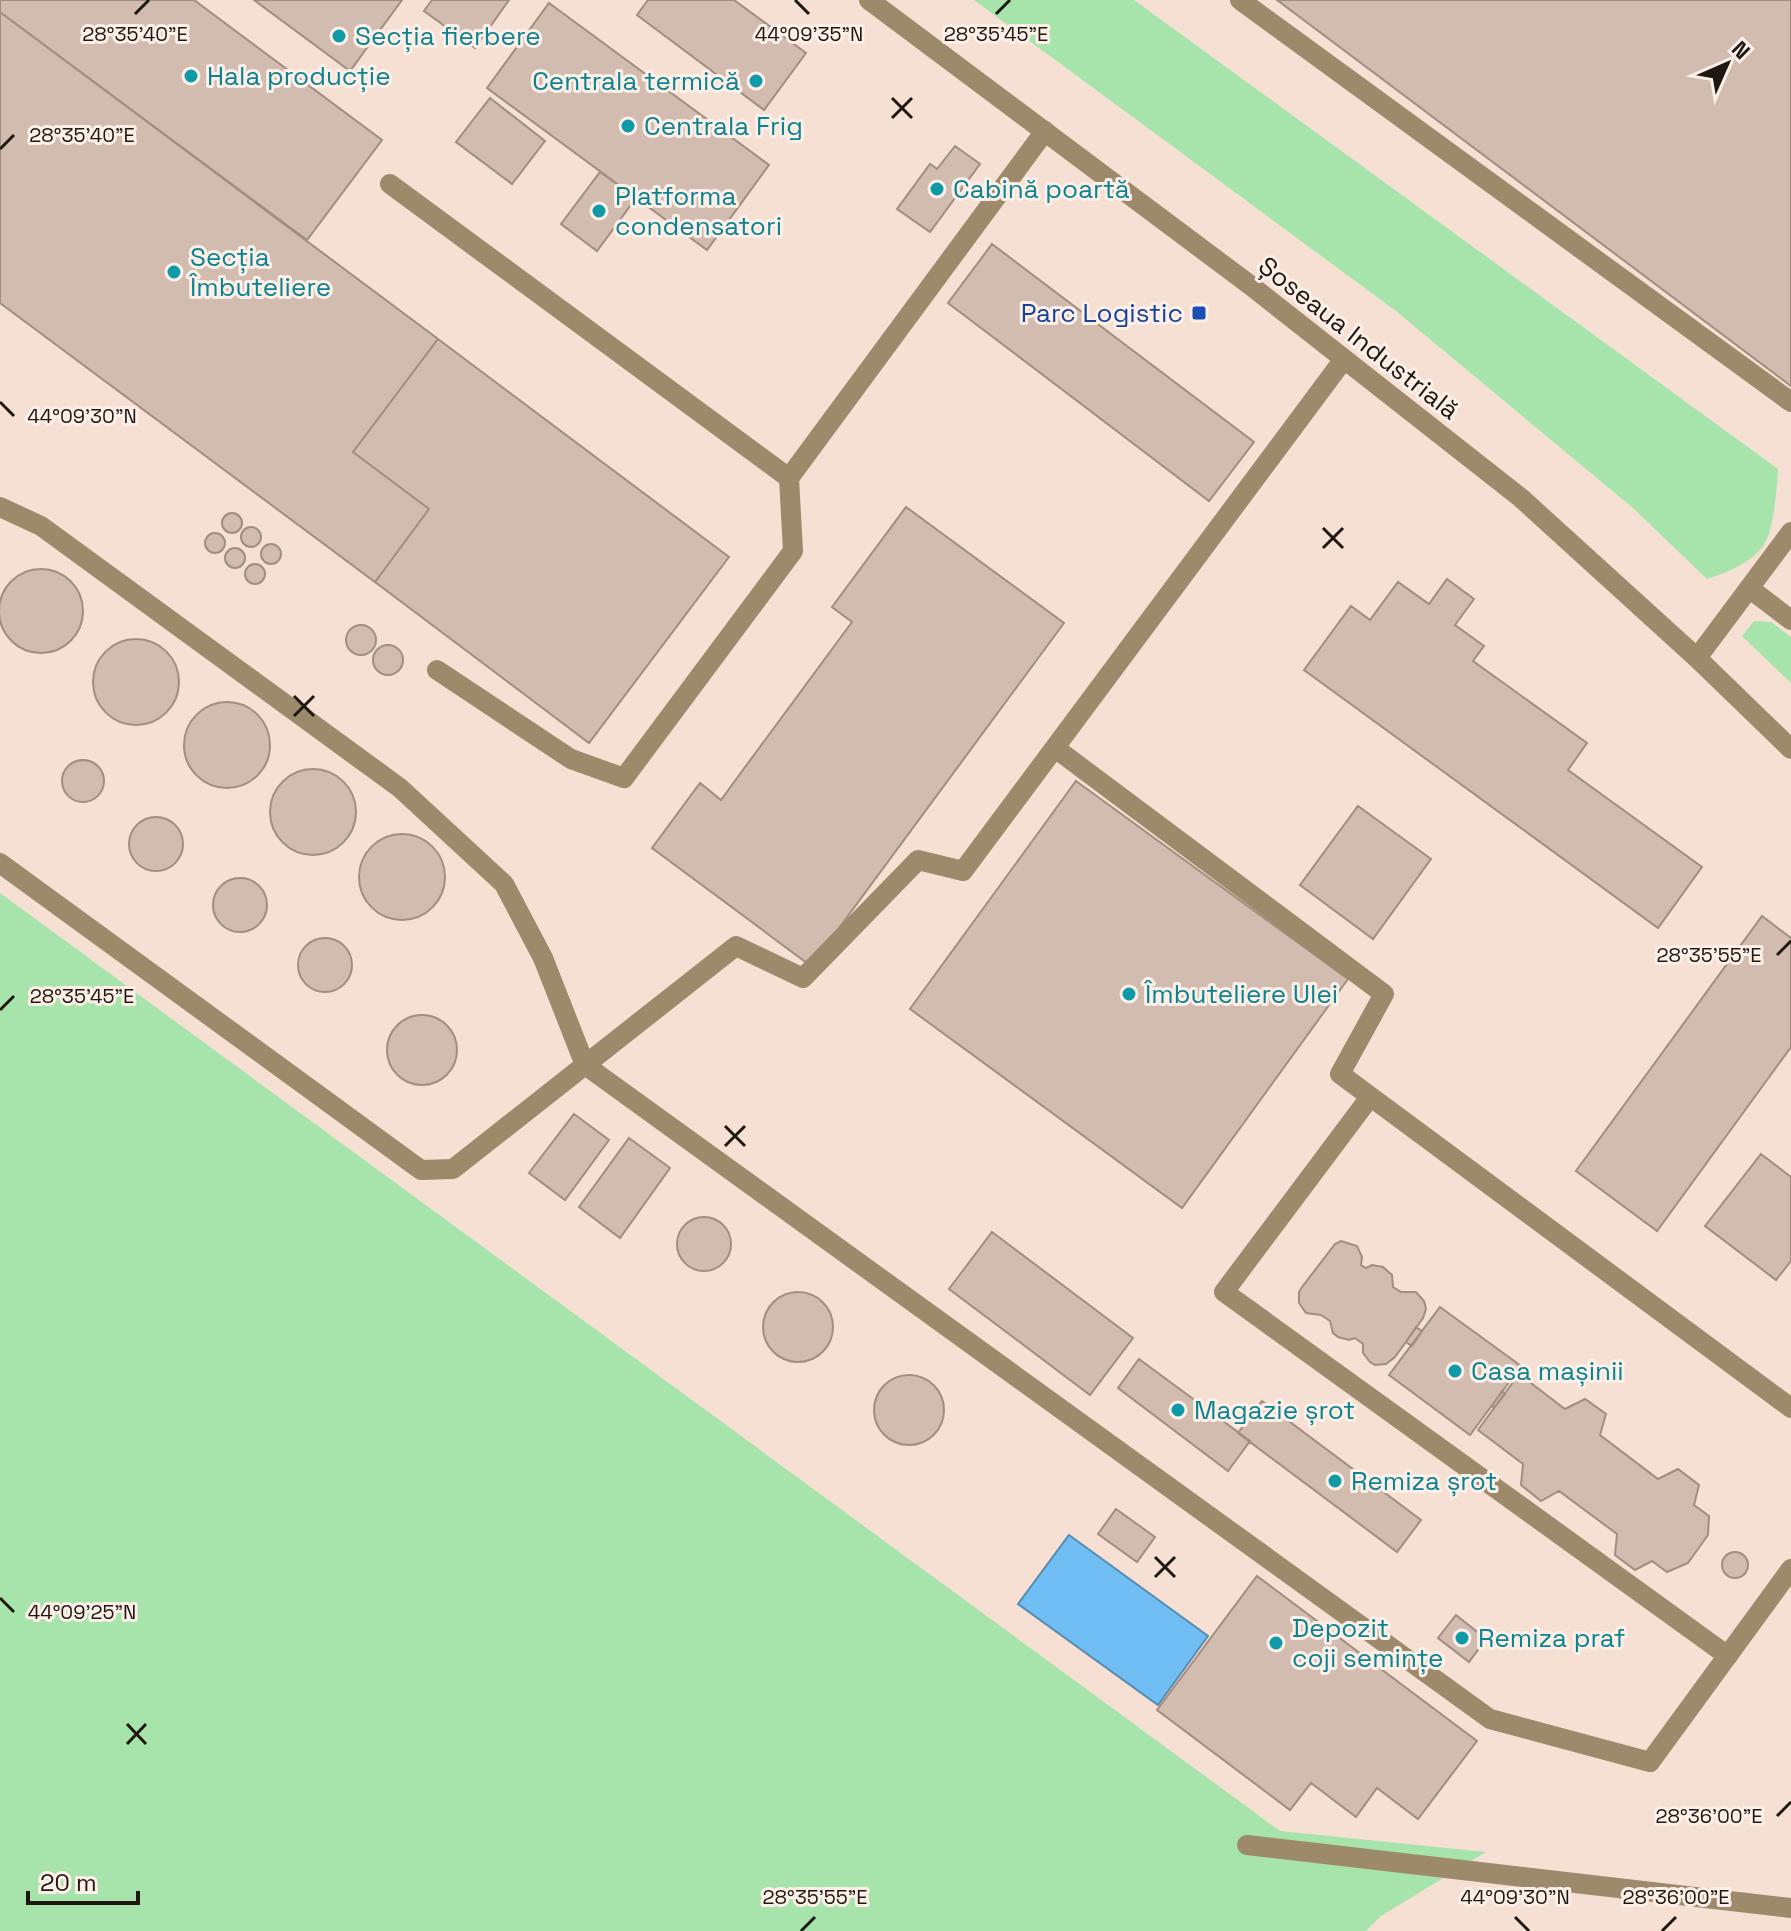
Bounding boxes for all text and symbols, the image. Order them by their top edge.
place label: Secția fierbere [355,19,541,53]
text: 28°35'40"E [82,21,188,47]
text: 44°09'35"N [755,21,863,47]
text: 28°35'45"E [944,21,1048,47]
north arrow [1687,24,1767,104]
marker: Secția fierbere [330,27,348,45]
text: N [1726,35,1756,65]
place label: Hala producție [207,59,391,93]
place label: Centrala termică [532,64,740,98]
marker: Hala producție [182,67,200,85]
marker: Centrala termică [747,72,765,90]
place label: Centrala Frig [644,109,803,143]
marker: Centrala Frig [619,117,637,135]
text: 28°35'40"E [29,122,135,148]
place label: Cabină poartă [953,172,1130,206]
place label: Platforma condensatori [615,179,782,243]
marker: Cabină poartă [928,180,946,198]
marker: Platforma condensatori [590,202,608,220]
place label: Secția Îmbuteliere [188,240,331,304]
street label: Șoseaua Industrială [1252,249,1466,427]
marker: Secția Îmbuteliere [165,263,183,281]
place label: Parc Logistic [1021,296,1183,330]
marker: Parc Logistic [1190,304,1208,322]
text: 44°09'30"N [27,403,137,429]
text: 28°35'55"E [1657,942,1761,968]
place label: Îmbuteliere Ulei [1143,977,1338,1011]
text: 28°35'45"E [30,983,134,1009]
marker: Îmbuteliere Ulei [1120,985,1138,1003]
place label: Casa mașinii [1471,1354,1624,1388]
marker: Casa mașinii [1446,1362,1464,1380]
place label: Magazie șrot [1194,1393,1355,1427]
marker: Magazie șrot [1169,1401,1187,1419]
place label: Remiza șrot [1351,1464,1497,1498]
marker: Remiza șrot [1326,1472,1344,1490]
text: 44°09'25"N [28,1599,136,1625]
place label: Depozit coji semințe [1292,1611,1443,1675]
place label: Remiza praf [1478,1621,1625,1655]
marker: Remiza praf [1453,1629,1471,1647]
marker: Depozit coji semințe [1267,1634,1285,1652]
text: 28°36'00"E [1656,1803,1762,1829]
scale bar [28,1855,138,1905]
text: 20 m [40,1867,97,1898]
text: 28°35'55"E [763,1884,867,1910]
text: 44°09'30"N [1460,1884,1570,1910]
text: 28°36'00"E [1623,1884,1729,1910]

